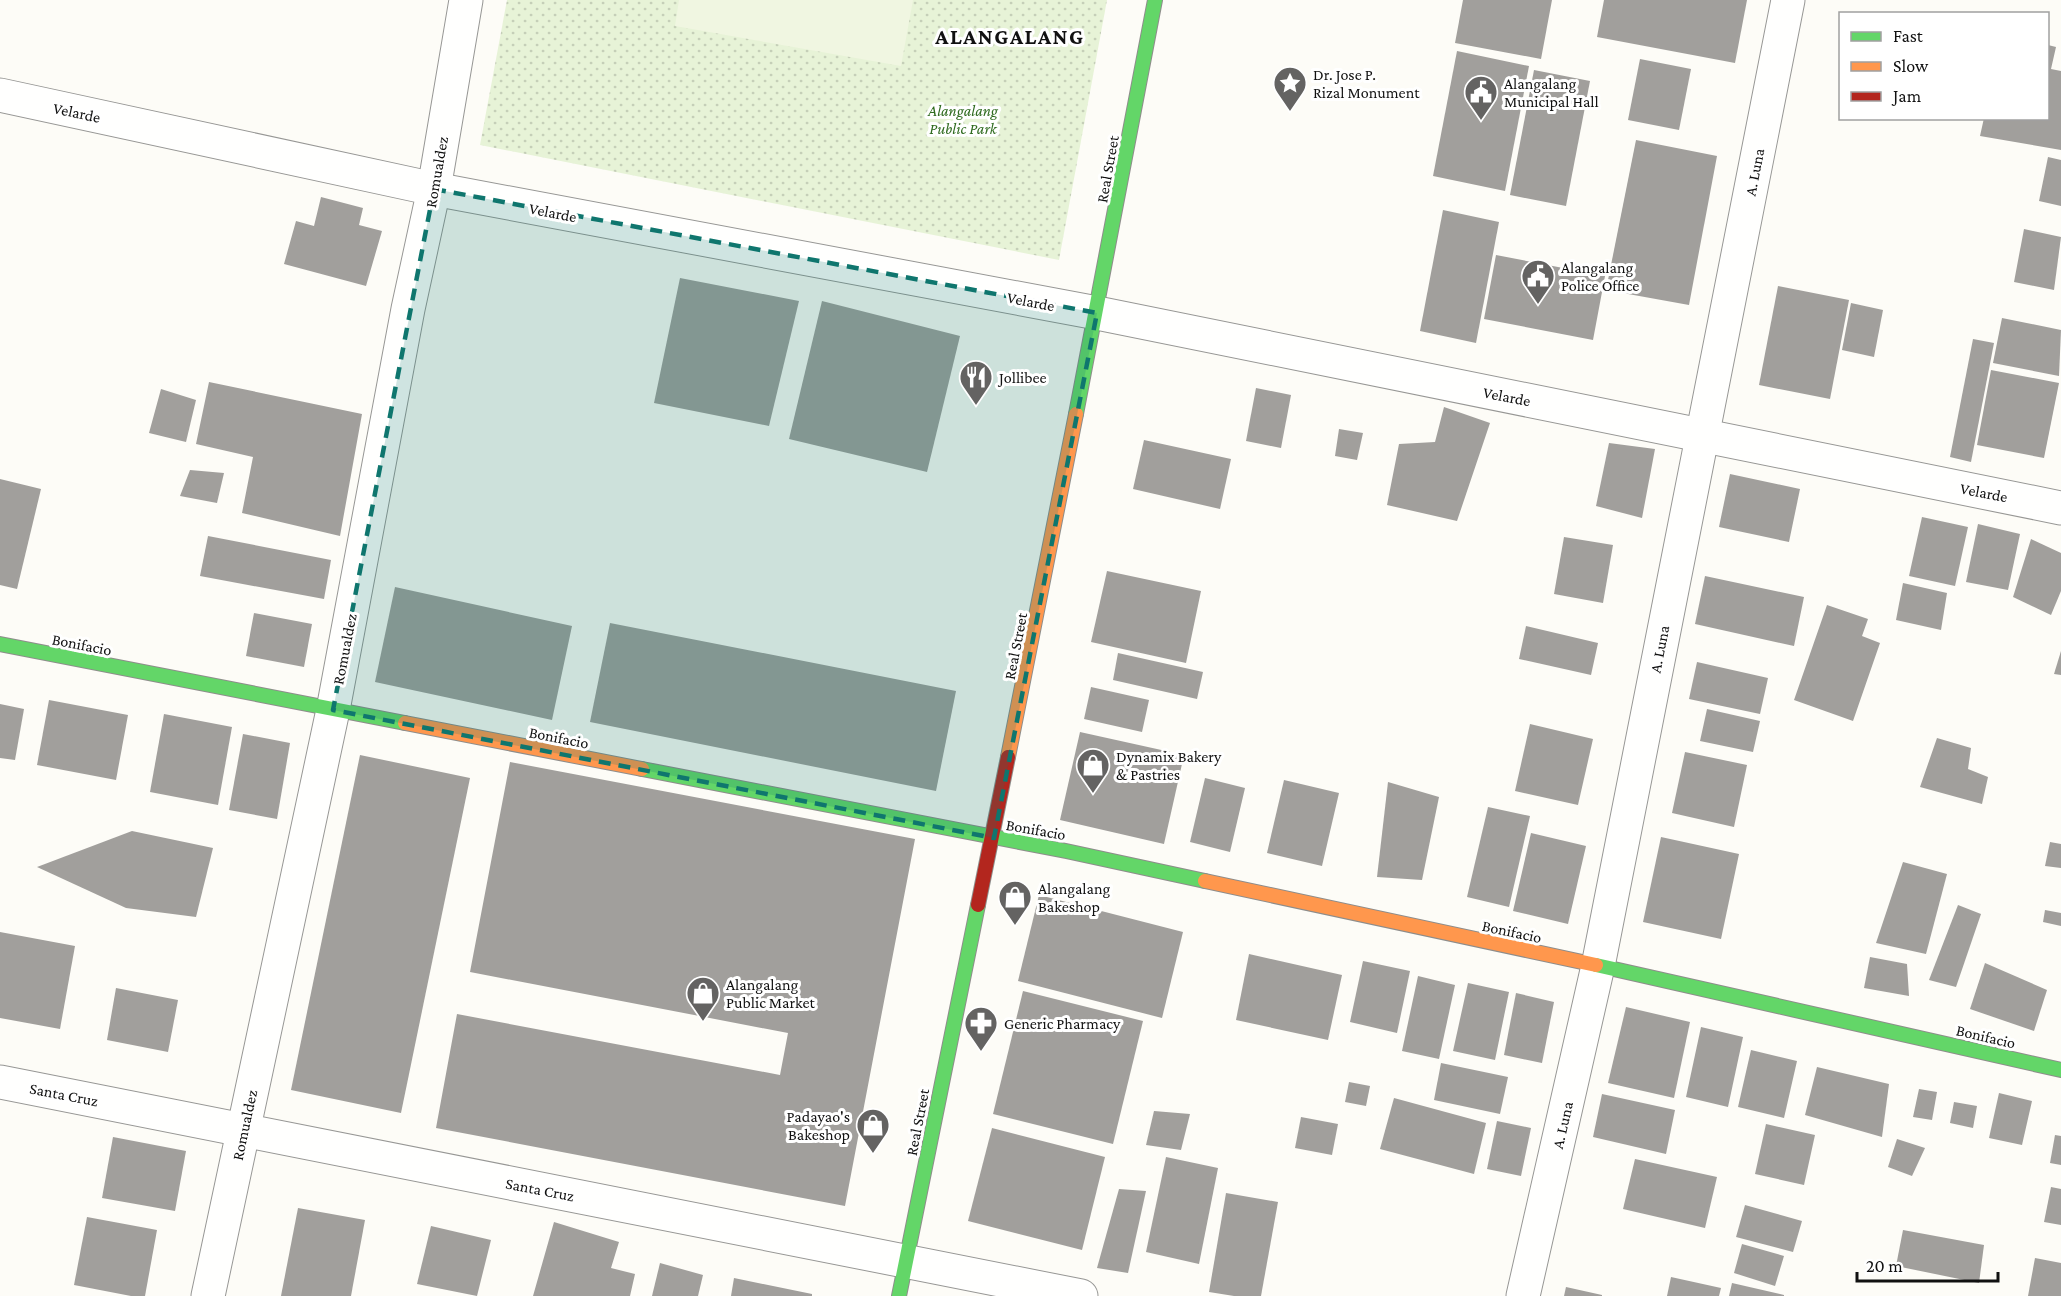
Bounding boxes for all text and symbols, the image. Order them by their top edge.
legend [1839,12,2049,120]
district label: ALANGALANG [934,24,1085,49]
text: Fast [1893,26,1924,46]
text: Slow [1893,56,1929,76]
place icon: Dr. Jose P. Rizal Monument [1272,65,1308,112]
place label: Dr. Jose P. Rizal Monument [1313,66,1420,101]
public building icon: Alangalang Municipal Hall [1463,74,1499,121]
place label: Alangalang Municipal Hall [1504,75,1599,111]
text: Jam [1891,86,1922,106]
street label: Velarde [52,99,102,126]
park label: Alangalang Public Park [927,102,999,137]
street label: Real Street [1093,134,1122,204]
street label: Romualdez [422,135,451,209]
street label: A. Luna [1742,146,1768,197]
street label: Velarde [528,200,578,225]
public building icon: Alangalang Police Office [1520,258,1556,305]
place label: Alangalang Police Office [1561,259,1639,294]
street label: Velarde [1006,289,1056,314]
restaurant icon: Jollibee [958,359,994,406]
place label: Jollibee [997,369,1047,387]
street label: Velarde [1482,384,1532,409]
street label: Velarde [1959,480,2009,505]
street label: Real Street [1001,611,1030,681]
street label: Romualdez [329,612,360,686]
street label: A. Luna [1647,623,1673,674]
street label: Bonifacio [51,630,113,659]
street label: Bonifacio [528,723,590,752]
shop icon: Dynamix Bakery & Pastries [1075,747,1111,794]
place label: Dynamix Bakery & Pastries [1116,748,1222,783]
street label: Bonifacio [1005,816,1067,843]
shop icon: Alangalang Bakeshop [997,879,1033,926]
place label: Alangalang Bakeshop [1038,880,1111,916]
street label: Bonifacio [1481,917,1543,946]
shop icon: Alangalang Public Market [685,975,721,1022]
place label: Alangalang Public Market [726,976,816,1011]
pharmacy icon: Generic Pharmacy [963,1005,999,1052]
place label: Generic Pharmacy [1004,1015,1121,1033]
street label: Bonifacio [1955,1021,2017,1052]
street label: Santa Cruz [28,1080,100,1110]
street label: Real Street [903,1087,932,1157]
street label: Romualdez [229,1088,260,1162]
street label: A. Luna [1549,1099,1576,1151]
shop icon: Padayao's Bakeshop [855,1107,891,1154]
place label: Padayao's Bakeshop [787,1108,850,1144]
street label: Santa Cruz [504,1175,576,1205]
scale bar [1857,1245,1998,1283]
text: 20 m [1866,1256,1903,1276]

